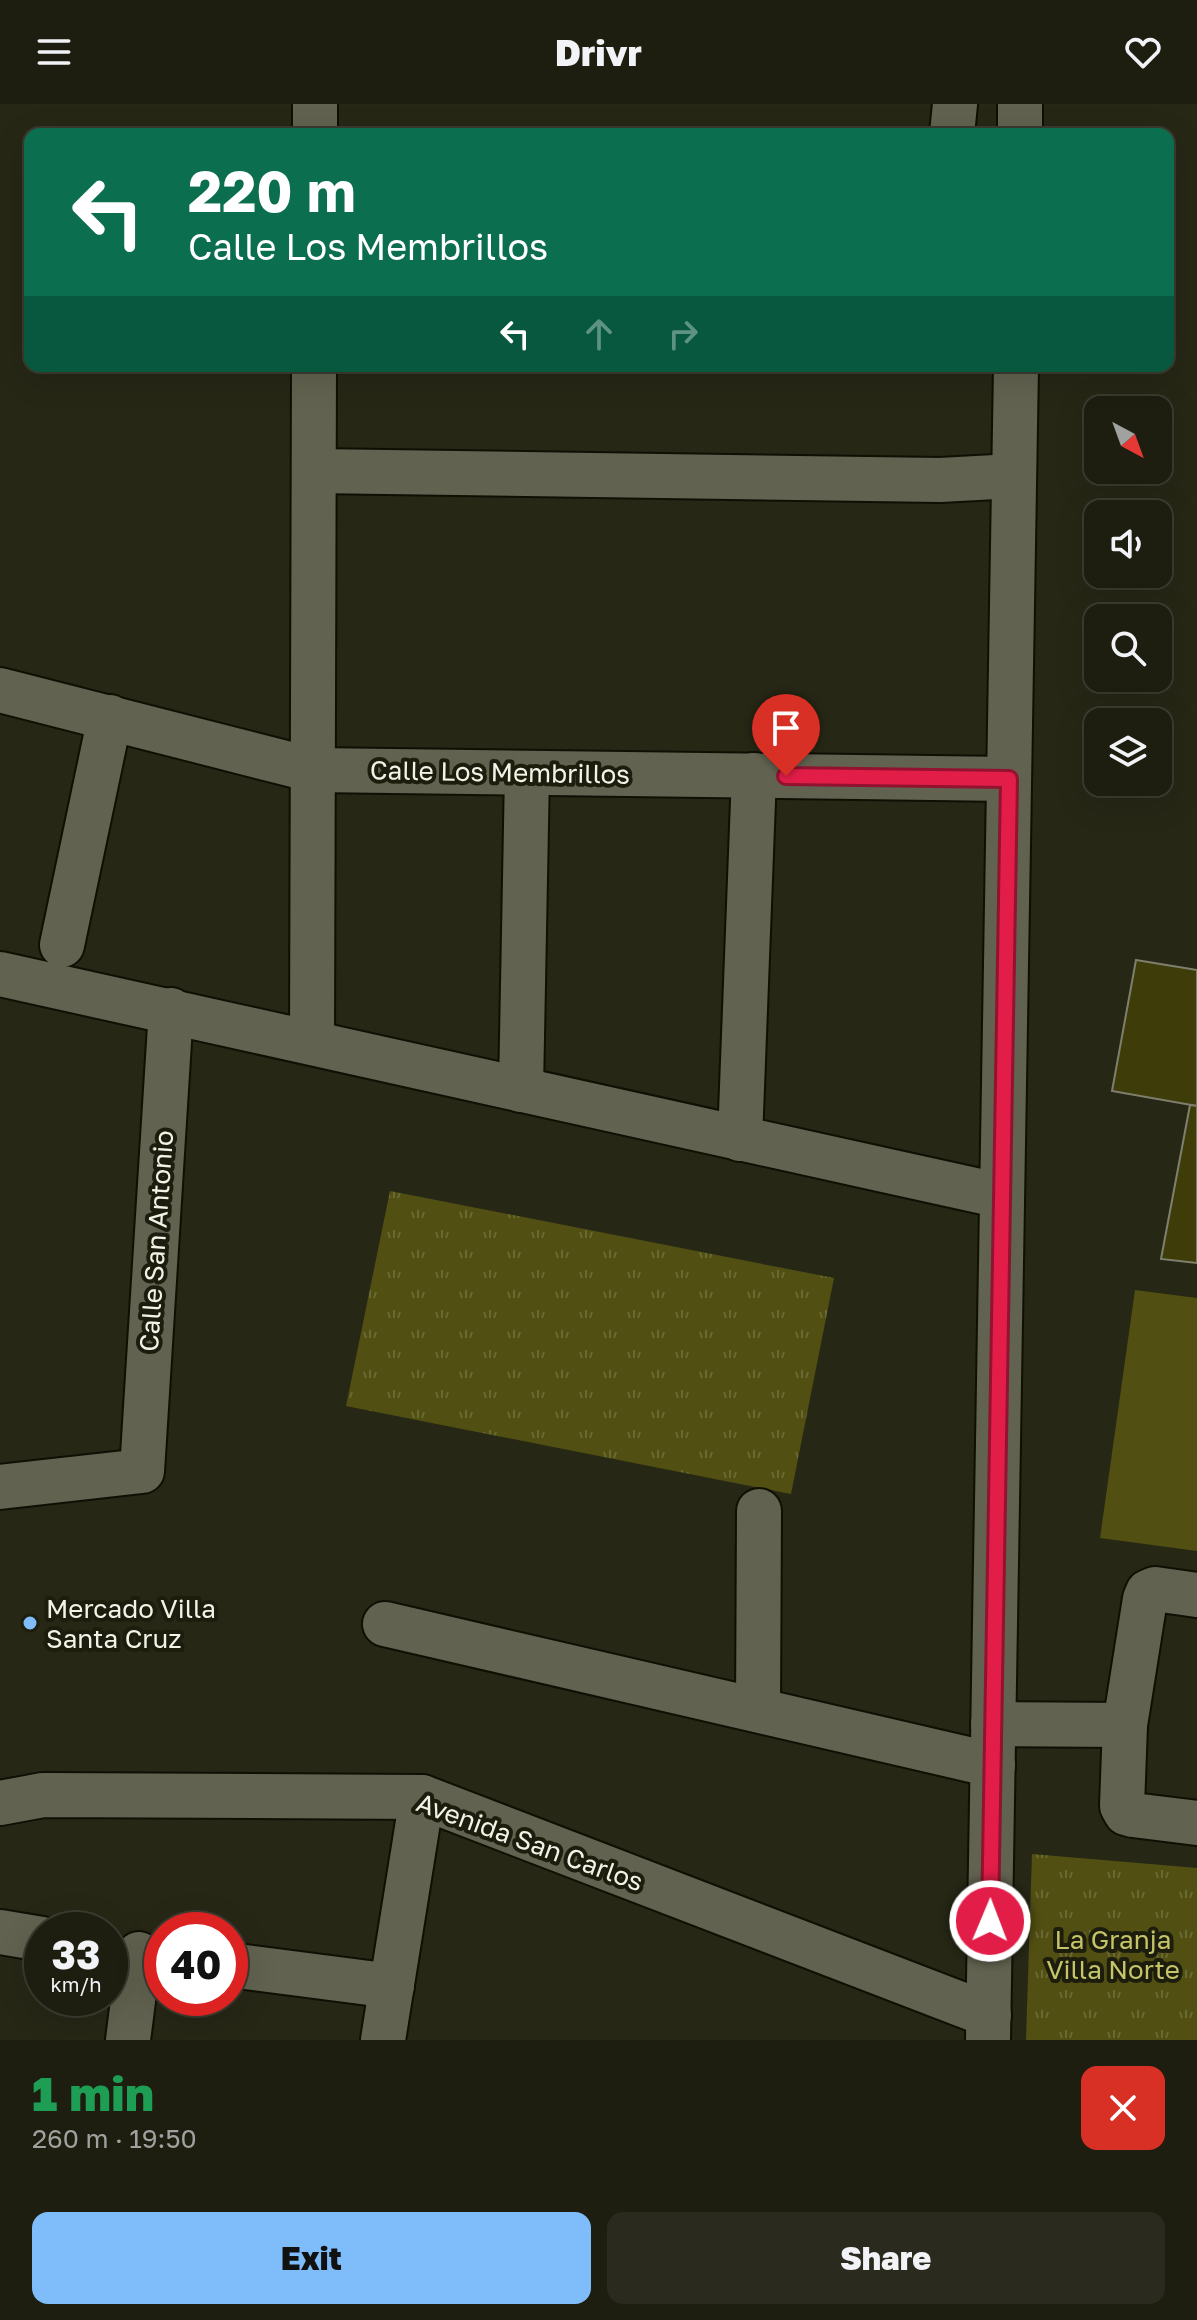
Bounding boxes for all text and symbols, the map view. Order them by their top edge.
icon: menu [32,30,76,74]
icon: heart [1121,30,1165,74]
text: Drivr [555,31,642,74]
text: 220 m [188,157,356,224]
icon: left [56,160,160,264]
text: Calle Los Membrillos [188,225,548,268]
icon: left [493,312,537,356]
icon: ahead [577,312,621,356]
icon: right [661,312,705,356]
north arrow [1084,396,1172,484]
map controls [1084,396,1172,796]
button: sound [1084,500,1172,588]
button: search [1084,604,1172,692]
pin [752,694,820,776]
icon: arrive [764,706,808,750]
button: layers [1084,708,1172,796]
street label: Calle Los Membrillos [370,754,630,790]
street label: Calle San Antonio [133,1129,179,1353]
place label: Mercado Villa Santa Cruz [46,1593,216,1654]
marker: Mercado Villa Santa Cruz [21,1614,39,1632]
street label: Avenida San Carlos [412,1787,648,1897]
position arrow [948,1879,1032,1963]
speed limit sign: 40 [144,1912,248,2016]
park label: La Granja Villa Norte [1046,1924,1180,1985]
text: 33 [52,1930,100,1978]
text: km/h [51,1972,101,1996]
text: 1 min [32,2064,154,2122]
button: close [1081,2066,1165,2150]
text: 260 m · 19:50 [32,2123,197,2154]
button: Exit [32,2212,591,2304]
button: Share [607,2212,1165,2304]

